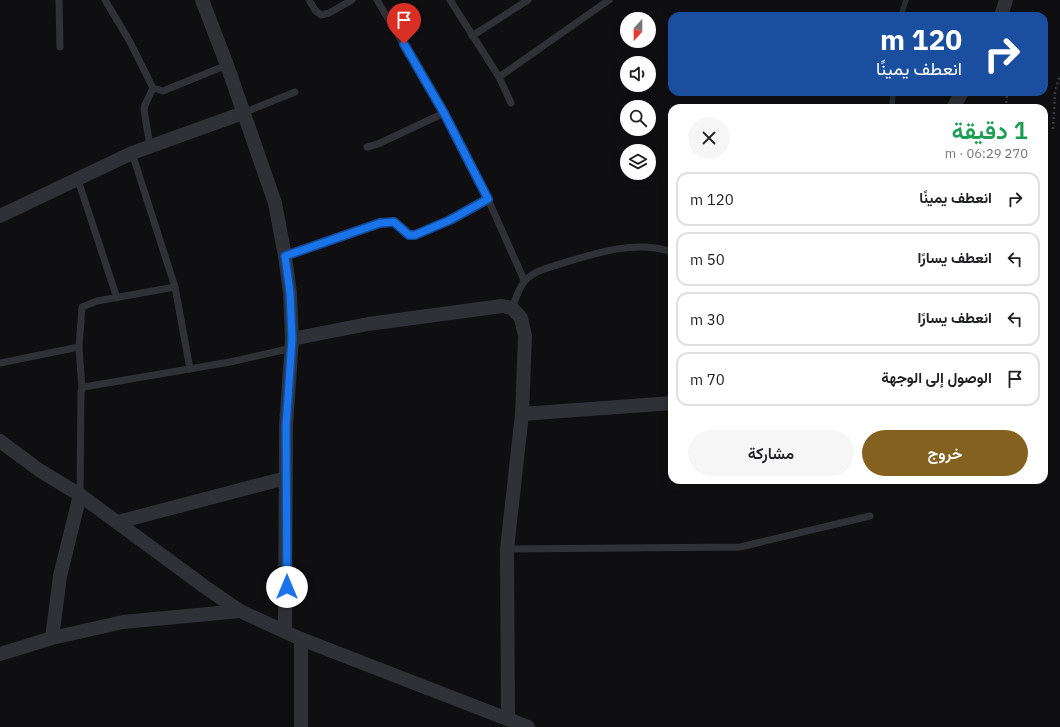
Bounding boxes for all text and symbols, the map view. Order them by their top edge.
pin [387,3,421,44]
icon: arrive [393,9,415,31]
north arrow [620,12,656,48]
map controls [620,12,656,180]
text: 120 m [880,21,962,58]
icon: right [976,28,1028,80]
button: sound [620,56,656,92]
text: انعطف يمينًا [876,57,962,80]
button: search [620,100,656,136]
text: 1 دقيقة [952,114,1028,146]
button: close [688,117,730,159]
button: layers [620,144,656,180]
text: 270 m · 06:29 [945,145,1028,162]
text: انعطف يمينًا [919,188,992,207]
icon: right [1004,188,1026,210]
text: 120 m [690,190,734,209]
text: انعطف يسارًا [917,248,992,267]
icon: left [1004,248,1026,270]
text: 50 m [690,250,725,269]
text: انعطف يسارًا [917,308,992,327]
icon: left [1004,308,1026,330]
text: 30 m [690,310,725,329]
text: الوصول إلى الوجهة [881,368,992,387]
icon: arrive [1004,368,1026,390]
text: 70 m [690,370,725,389]
button: مشاركة [688,430,854,476]
button: خروج [862,430,1028,476]
position arrow [266,566,308,608]

